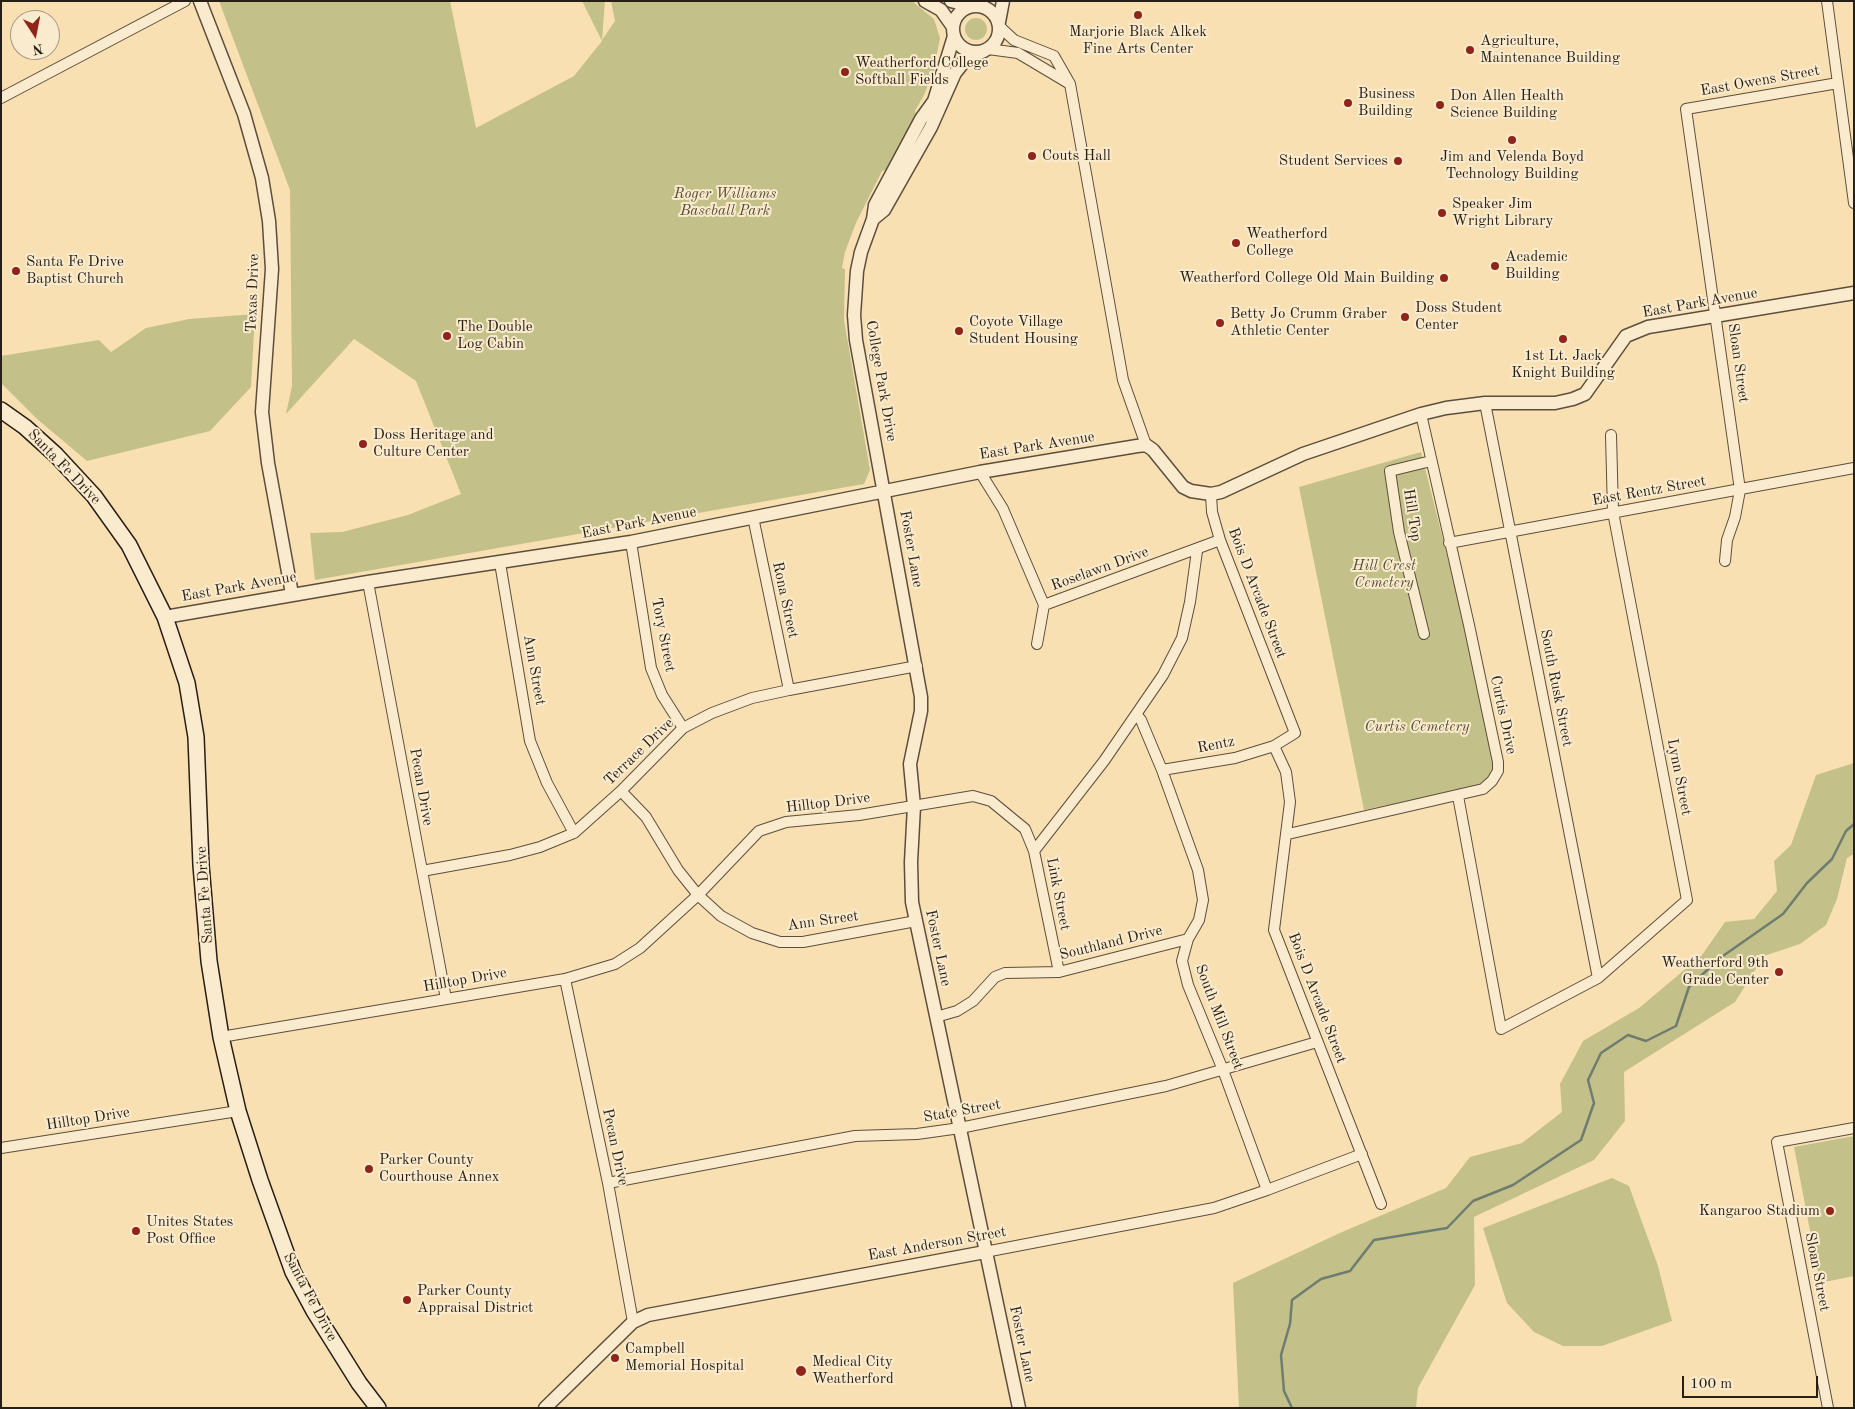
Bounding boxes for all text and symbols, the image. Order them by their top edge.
marker: Marjorie Black Alkek Fine Arts Center [1132,9,1144,21]
north arrow [10,10,60,60]
place label: Marjorie Black Alkek Fine Arts Center [1069,23,1207,58]
place label: Agriculture, Maintenance Building [1480,32,1620,67]
text: N [31,41,44,57]
marker: Agriculture, Maintenance Building [1464,44,1476,56]
place label: Weatherford College Softball Fields [855,54,988,89]
street label: East Owens Street [1699,62,1821,100]
marker: Weatherford College Softball Fields [839,66,851,78]
place label: Business Building [1358,85,1415,120]
place label: Don Allen Health Science Building [1450,87,1564,122]
marker: Business Building [1342,97,1354,109]
marker: Don Allen Health Science Building [1434,99,1446,111]
marker: Jim and Velenda Boyd Technology Building [1506,134,1518,146]
place label: Couts Hall [1042,147,1111,165]
place label: Jim and Velenda Boyd Technology Building [1440,148,1584,183]
marker: Couts Hall [1026,150,1038,162]
place label: Student Services [1279,152,1388,170]
marker: Student Services [1392,155,1404,167]
park label: Roger Williams Baseball Park [674,185,776,220]
place label: Speaker Jim Wright Library [1452,195,1553,230]
marker: Speaker Jim Wright Library [1436,207,1448,219]
place label: Weatherford College [1246,225,1328,260]
marker: Weatherford College [1230,237,1242,249]
place label: Academic Building [1505,248,1568,283]
place label: Santa Fe Drive Baptist Church [26,253,124,288]
street label: Texas Drive [243,253,263,333]
marker: Academic Building [1489,260,1501,272]
marker: Santa Fe Drive Baptist Church [10,265,22,277]
place label: Weatherford College Old Main Building [1179,269,1434,287]
marker: Weatherford College Old Main Building [1438,272,1450,284]
street label: East Park Avenue [1641,284,1759,322]
place label: Doss Student Center [1415,299,1502,334]
place label: Betty Jo Crumm Graber Athletic Center [1230,305,1387,340]
marker: Doss Student Center [1399,311,1411,323]
place label: Coyote Village Student Housing [969,313,1078,348]
marker: Betty Jo Crumm Graber Athletic Center [1214,317,1226,329]
place label: The Double Log Cabin [457,318,533,353]
street label: College Park Drive [861,319,901,443]
street label: Sloan Street [1724,322,1752,404]
marker: Coyote Village Student Housing [953,325,965,337]
marker: The Double Log Cabin [441,330,453,342]
marker: 1st Lt. Jack Knight Building [1557,333,1569,345]
place label: 1st Lt. Jack Knight Building [1511,347,1615,382]
street label: Santa Fe Drive [24,426,104,508]
place label: Doss Heritage and Culture Center [373,426,493,461]
street label: East Park Avenue [978,428,1096,464]
marker: Doss Heritage and Culture Center [357,438,369,450]
street label: East Rentz Street [1591,472,1707,510]
street label: Hill Top [1399,487,1425,543]
street label: East Park Avenue [580,503,698,543]
street label: Foster Lane [895,509,927,589]
street label: Bois D Arcade Street [1224,525,1290,661]
street label: Roselawn Drive [1049,543,1151,595]
park label: Hill Crest Cemetery [1352,557,1416,592]
street label: Rona Street [768,560,802,640]
street label: East Park Avenue [180,568,298,606]
street label: Tory Street [647,596,679,674]
street label: South Rusk Street [1536,628,1576,748]
street label: Ann Street [519,633,549,707]
street label: Curtis Drive [1486,674,1520,756]
street label: Terrace Drive [600,714,678,790]
park label: Curtis Cemetery [1365,718,1469,736]
street label: Rentz [1196,733,1236,757]
street label: Lynn Street [1663,737,1695,817]
street label: Pecan Drive [405,747,437,827]
street label: Hilltop Drive [785,789,871,817]
street label: Santa Fe Drive [193,846,217,944]
street label: Link Street [1042,856,1074,932]
street label: Ann Street [786,907,860,935]
street label: Foster Lane [921,908,955,988]
street label: Southland Drive [1058,921,1164,965]
street label: Bois D Arcade Street [1284,930,1350,1066]
place label: Weatherford 9th Grade Center [1661,954,1769,989]
street label: South Mill Street [1191,962,1247,1072]
street label: Hilltop Drive [422,964,508,996]
marker: Weatherford 9th Grade Center [1773,966,1785,978]
street label: State Street [922,1095,1002,1127]
street label: Hilltop Drive [45,1103,131,1135]
street label: Pecan Drive [598,1107,632,1187]
place label: Parker County Courthouse Annex [379,1151,499,1186]
marker: Parker County Courthouse Annex [363,1163,375,1175]
place label: Kangaroo Stadium [1699,1202,1820,1220]
marker: Kangaroo Stadium [1824,1205,1836,1217]
place label: Unites States Post Office [146,1213,233,1248]
street label: East Anderson Street [866,1223,1008,1265]
marker: Unites States Post Office [130,1225,142,1237]
street label: Sloan Street [1801,1231,1833,1313]
street label: Santa Fe Drive [279,1250,341,1344]
place label: Parker County Appraisal District [417,1282,533,1317]
marker: Parker County Appraisal District [401,1294,413,1306]
street label: Foster Lane [1005,1304,1039,1384]
place label: Campbell Memorial Hospital [625,1340,744,1375]
marker: Campbell Memorial Hospital [609,1352,621,1364]
place label: Medical City Weatherford [812,1353,894,1388]
marker: Medical City Weatherford [794,1364,808,1378]
scale bar [1685,1366,1821,1398]
text: 100 m [1690,1377,1732,1392]

